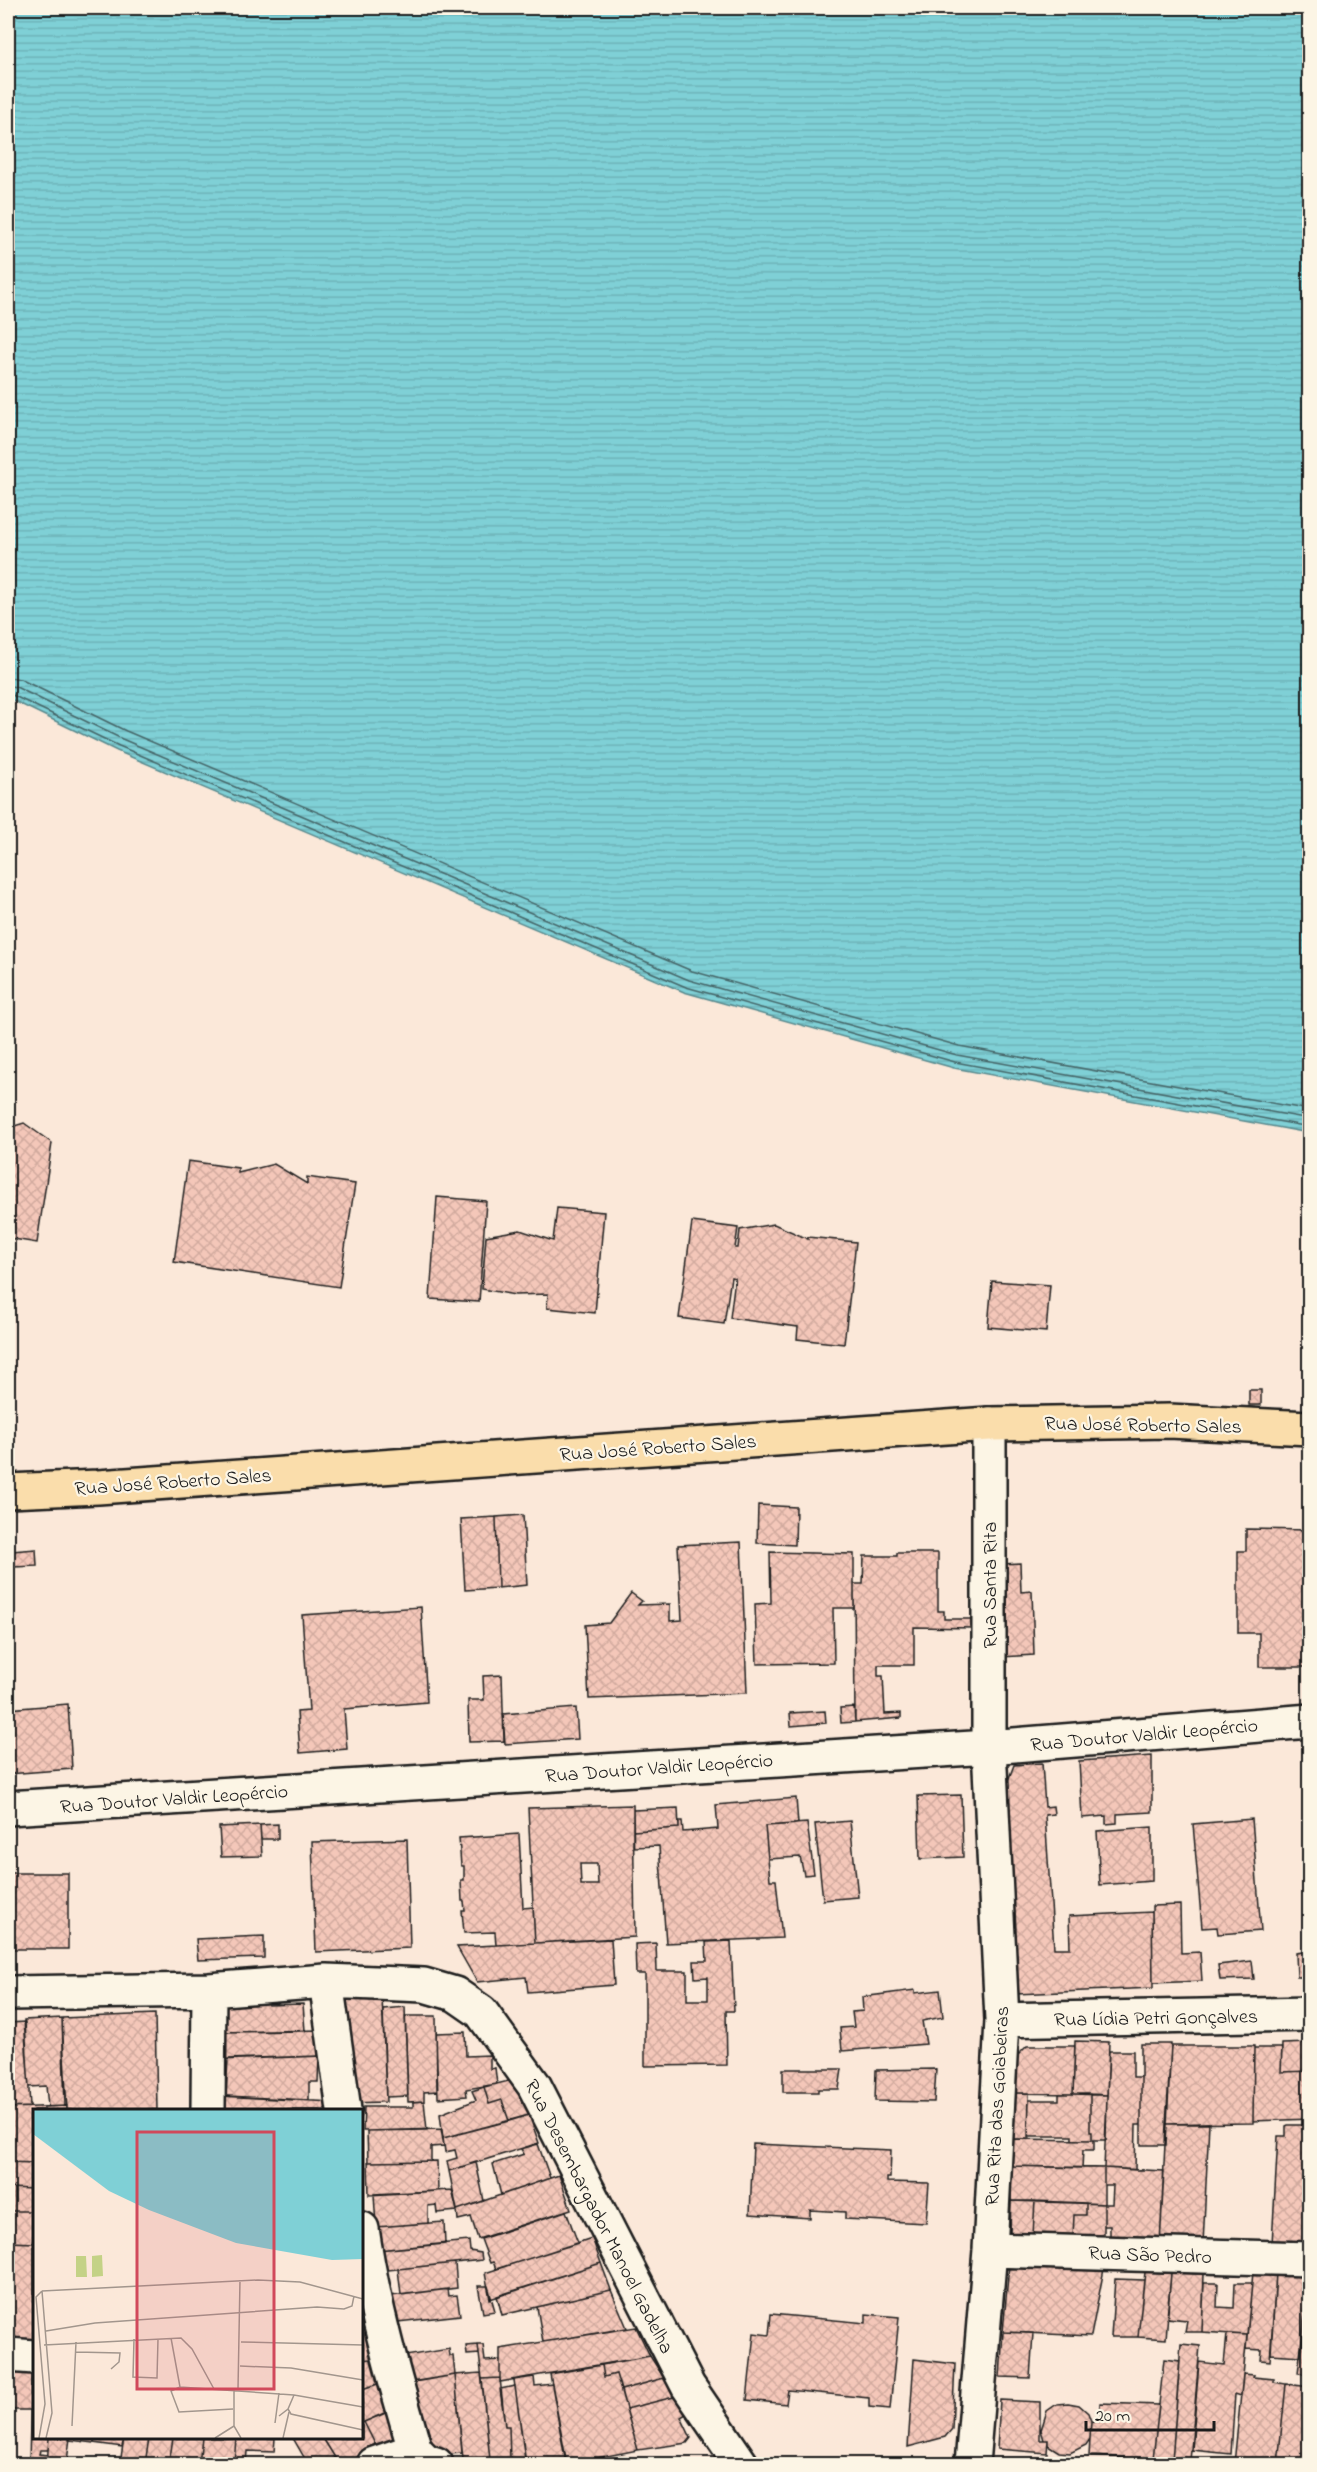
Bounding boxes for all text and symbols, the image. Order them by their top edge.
street label: Rua José Roberto Sales [1044,1410,1242,1443]
street label: Rua José Roberto Sales [559,1428,758,1471]
street label: Rua José Roberto Sales [74,1462,273,1505]
street label: Rua Santa Rita [977,1522,1006,1648]
street label: Rua Doutor Valdir Leopércio [1029,1712,1259,1761]
street label: Rua Doutor Valdir Leopércio [544,1747,774,1792]
street label: Rua Doutor Valdir Leopércio [59,1778,289,1823]
street label: Rua Lídia Petri Gonçalves [1054,2003,1258,2036]
street label: Rua Rita das Goiabeiras [979,2005,1018,2207]
street label: Rua Desembargador Manoel Gadelha [515,2075,680,2360]
inset map [33,2109,363,2439]
street label: Rua São Pedro [1088,2240,1212,2273]
scale bar [1086,2394,1214,2432]
text: 20 m [1095,2404,1130,2430]

